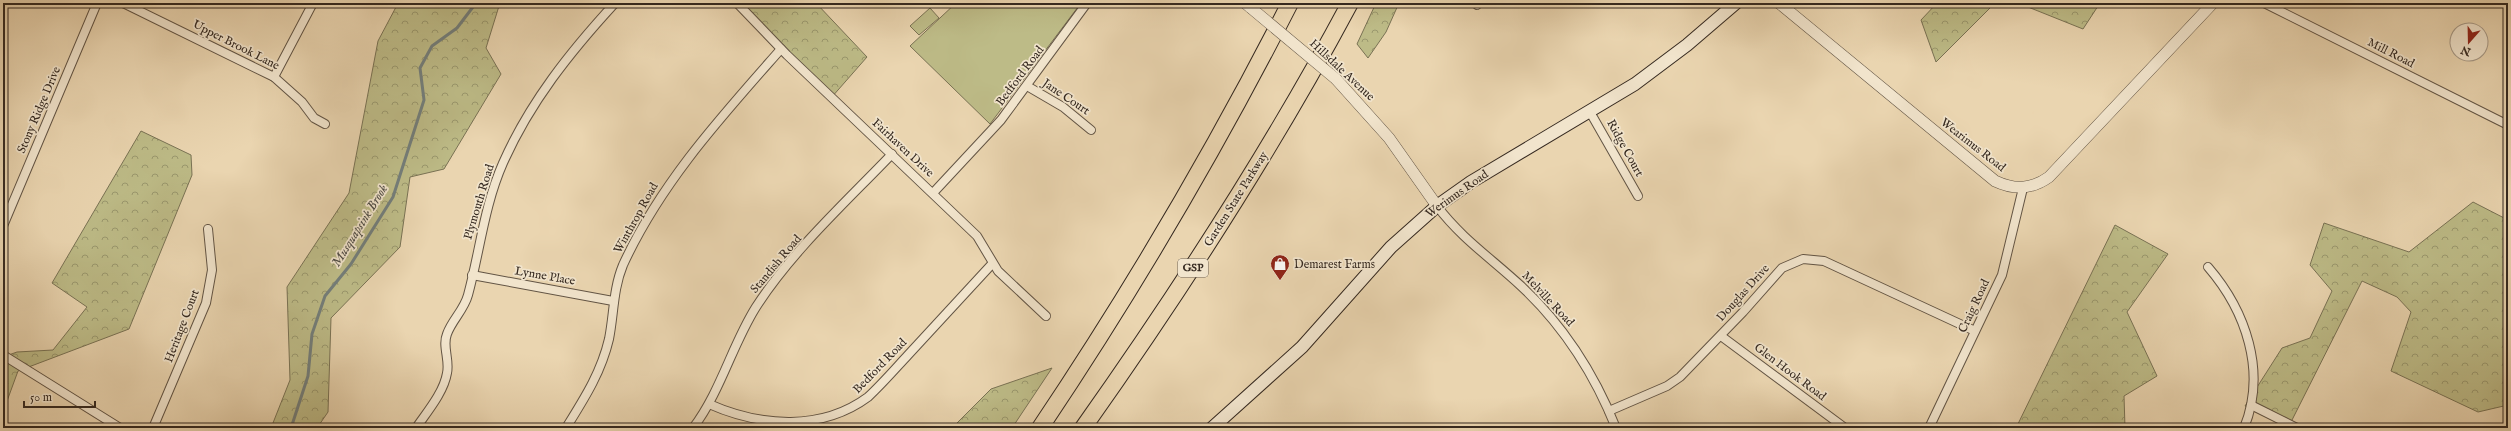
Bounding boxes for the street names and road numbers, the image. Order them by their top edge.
street label: Upper Brook Lane [190,17,282,74]
street label: Mill Road [2365,35,2418,71]
street label: Hillsdale Avenue [1306,36,1378,104]
street label: Bedford Road [993,43,1048,109]
street label: Stony Ridge Drive [14,64,64,156]
street label: Jane Court [1037,75,1093,119]
street label: Fairhaven Drive [869,115,937,181]
street label: Wearimus Road [1937,115,2009,175]
street label: Ridge Court [1603,117,1647,179]
street label: Garden State Parkway [1201,149,1271,249]
street label: Plymouth Road [460,162,498,242]
street label: Werimus Road [1423,166,1492,221]
street label: Winthrop Road [610,179,663,257]
street label: Standish Road [747,231,805,296]
road number: GSP [1178,259,1208,277]
street label: Douglas Drive [1713,261,1773,325]
street label: Lynne Place [514,263,577,289]
street label: Melville Road [1519,268,1578,330]
street label: Craig Road [1955,276,1993,335]
street label: Heritage Court [161,287,203,365]
street label: Bedford Road [850,335,911,397]
street label: Glen Hook Road [1751,340,1830,404]

